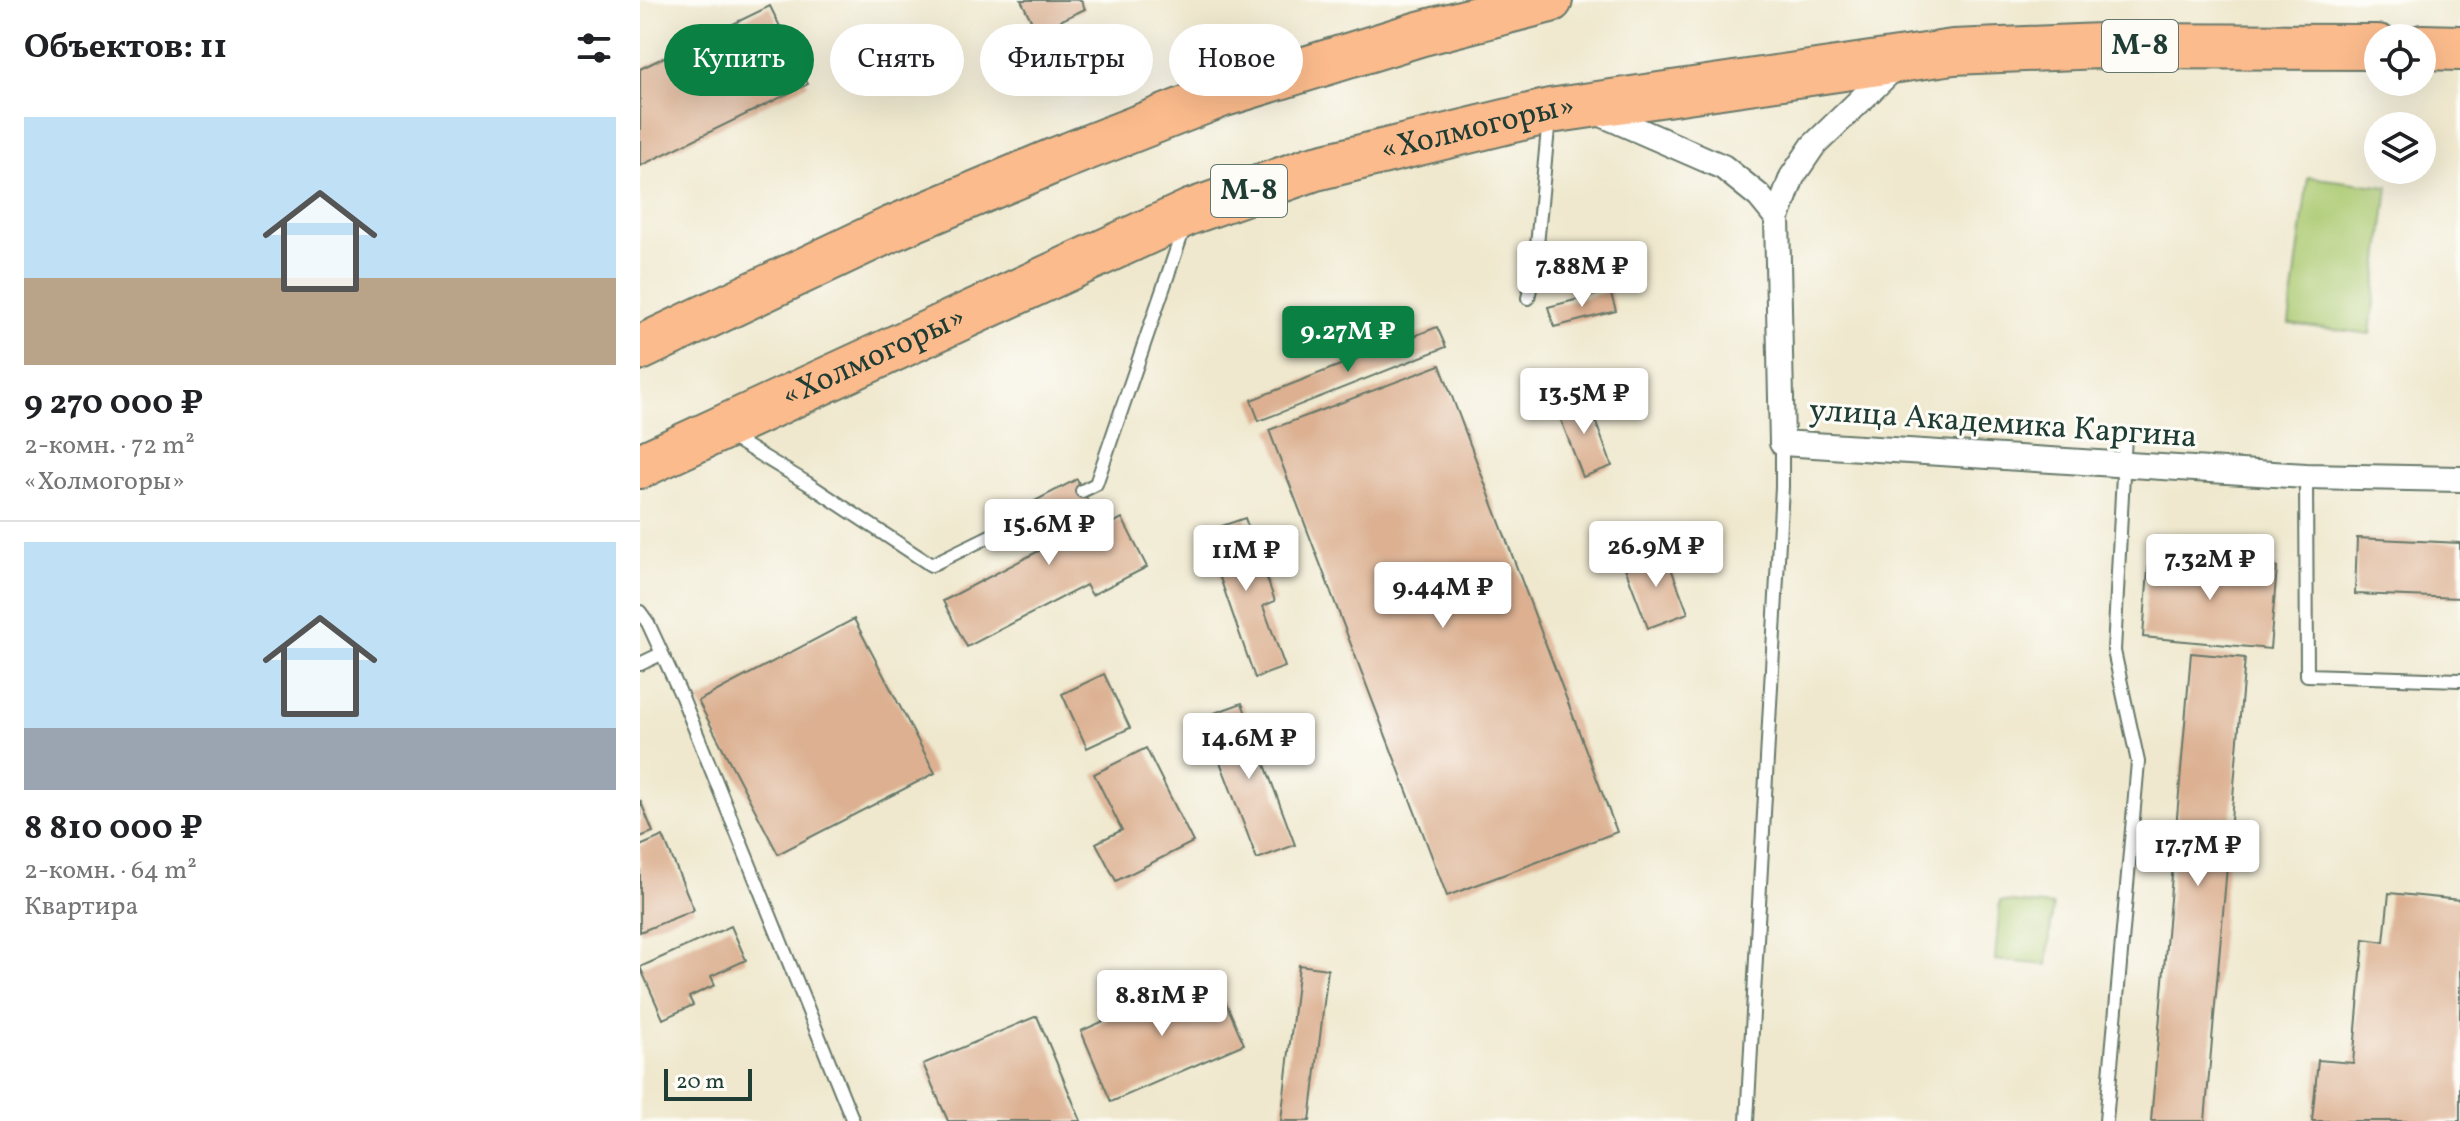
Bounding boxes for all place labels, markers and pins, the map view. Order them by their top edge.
pin: 7.88M ₽ [1508,241,1656,309]
pin: 9.27M ₽ [1274,306,1422,374]
pin: 13.5M ₽ [1510,368,1658,436]
pin: 15.6M ₽ [975,499,1123,567]
pin: 26.9M ₽ [1582,521,1730,589]
pin: 11M ₽ [1190,525,1302,593]
pin: 7.32M ₽ [2136,534,2284,602]
pin: 9.44M ₽ [1369,562,1517,630]
pin: 14.6M ₽ [1175,713,1323,781]
pin: 17.7M ₽ [2124,820,2272,888]
pin: 8.81M ₽ [1088,970,1236,1038]

